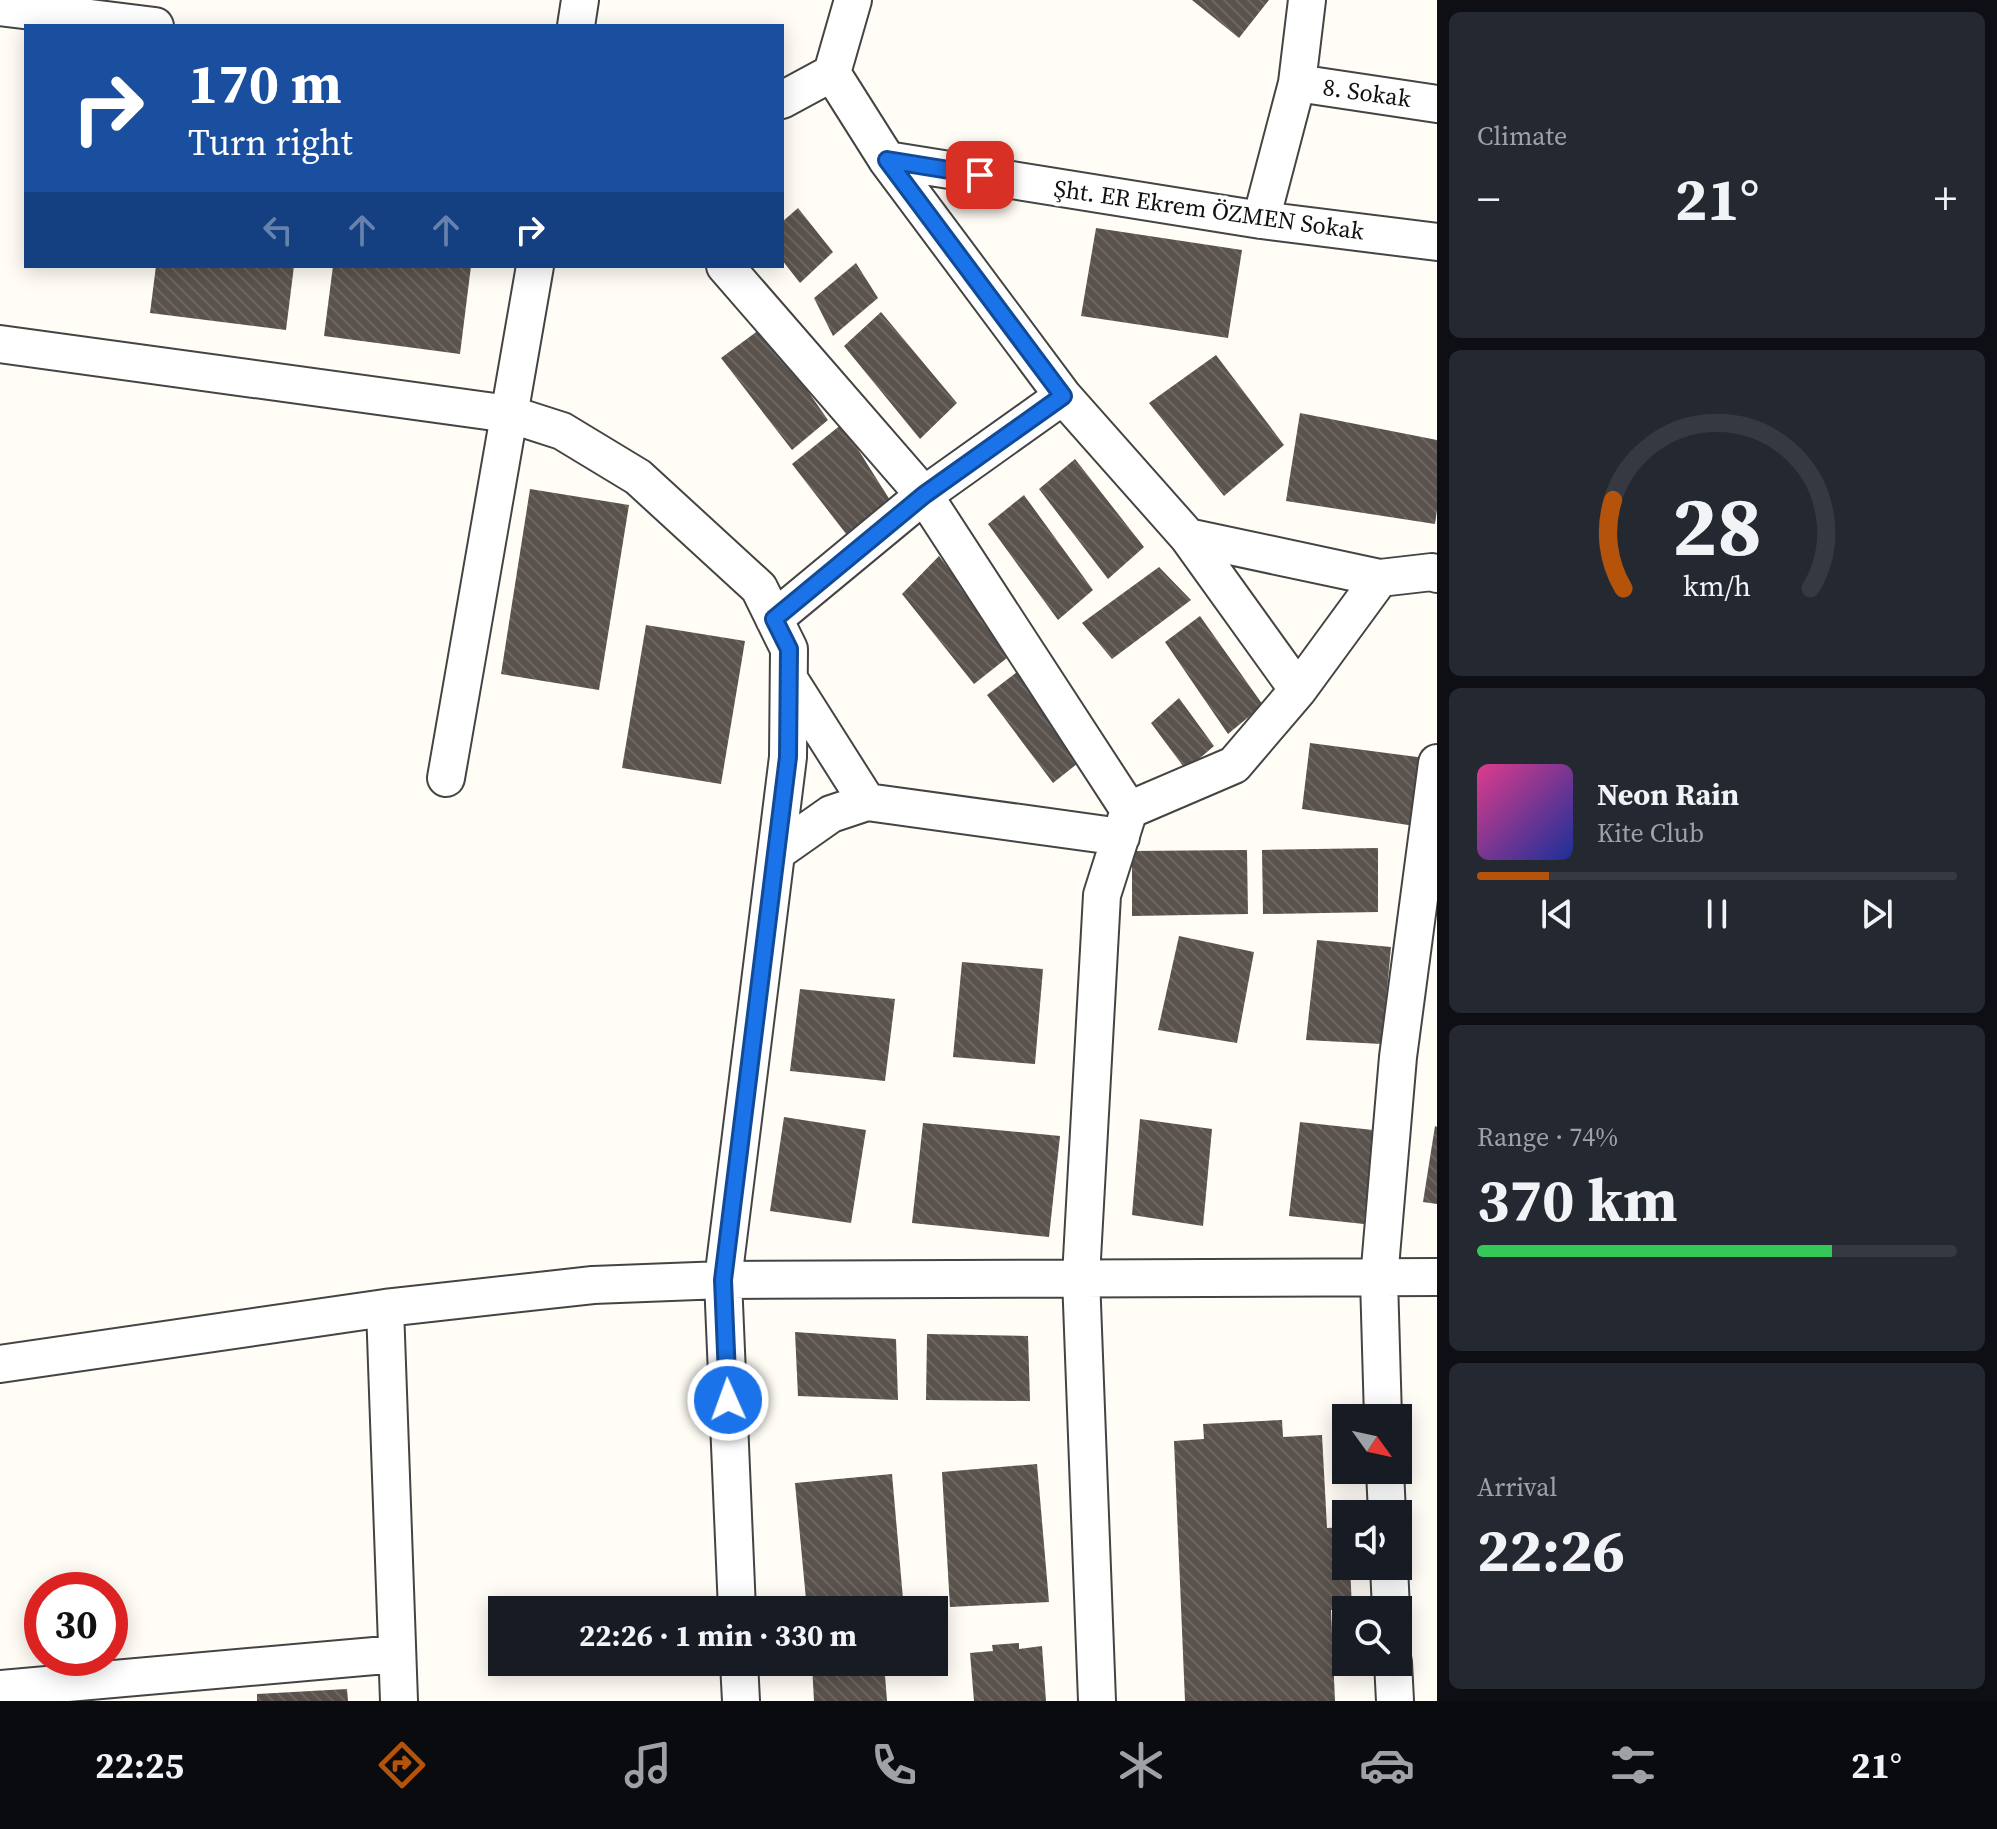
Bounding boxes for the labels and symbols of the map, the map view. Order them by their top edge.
street label: 8. Sokak [1321,70,1414,115]
pin [946,141,1014,209]
street label: Şht. ER Ekrem ÖZMEN Sokak [1052,171,1367,248]
position arrow [686,1358,770,1442]
north arrow [1332,1404,1412,1484]
speed limit sign: 30 [24,1572,128,1676]

